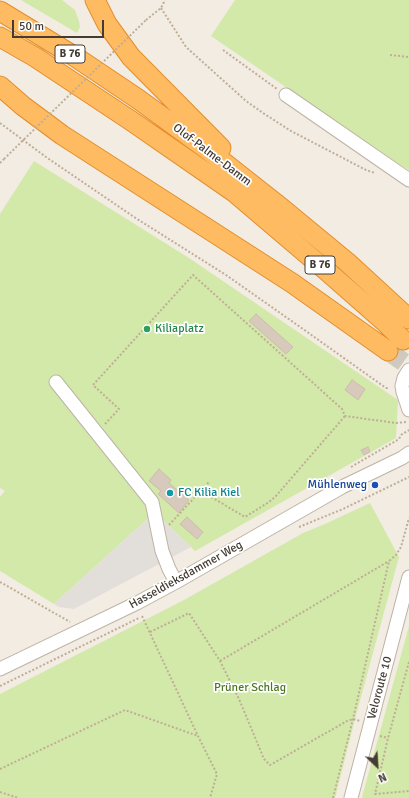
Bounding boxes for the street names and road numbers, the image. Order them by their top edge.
road number: B 76 [55,45,85,63]
street label: Olof-Palme-Damm [170,121,254,189]
road number: B 76 [305,256,335,274]
street label: Hasseldieksdammer Weg [127,538,245,612]
street label: Veloroute 10 [365,655,395,721]

